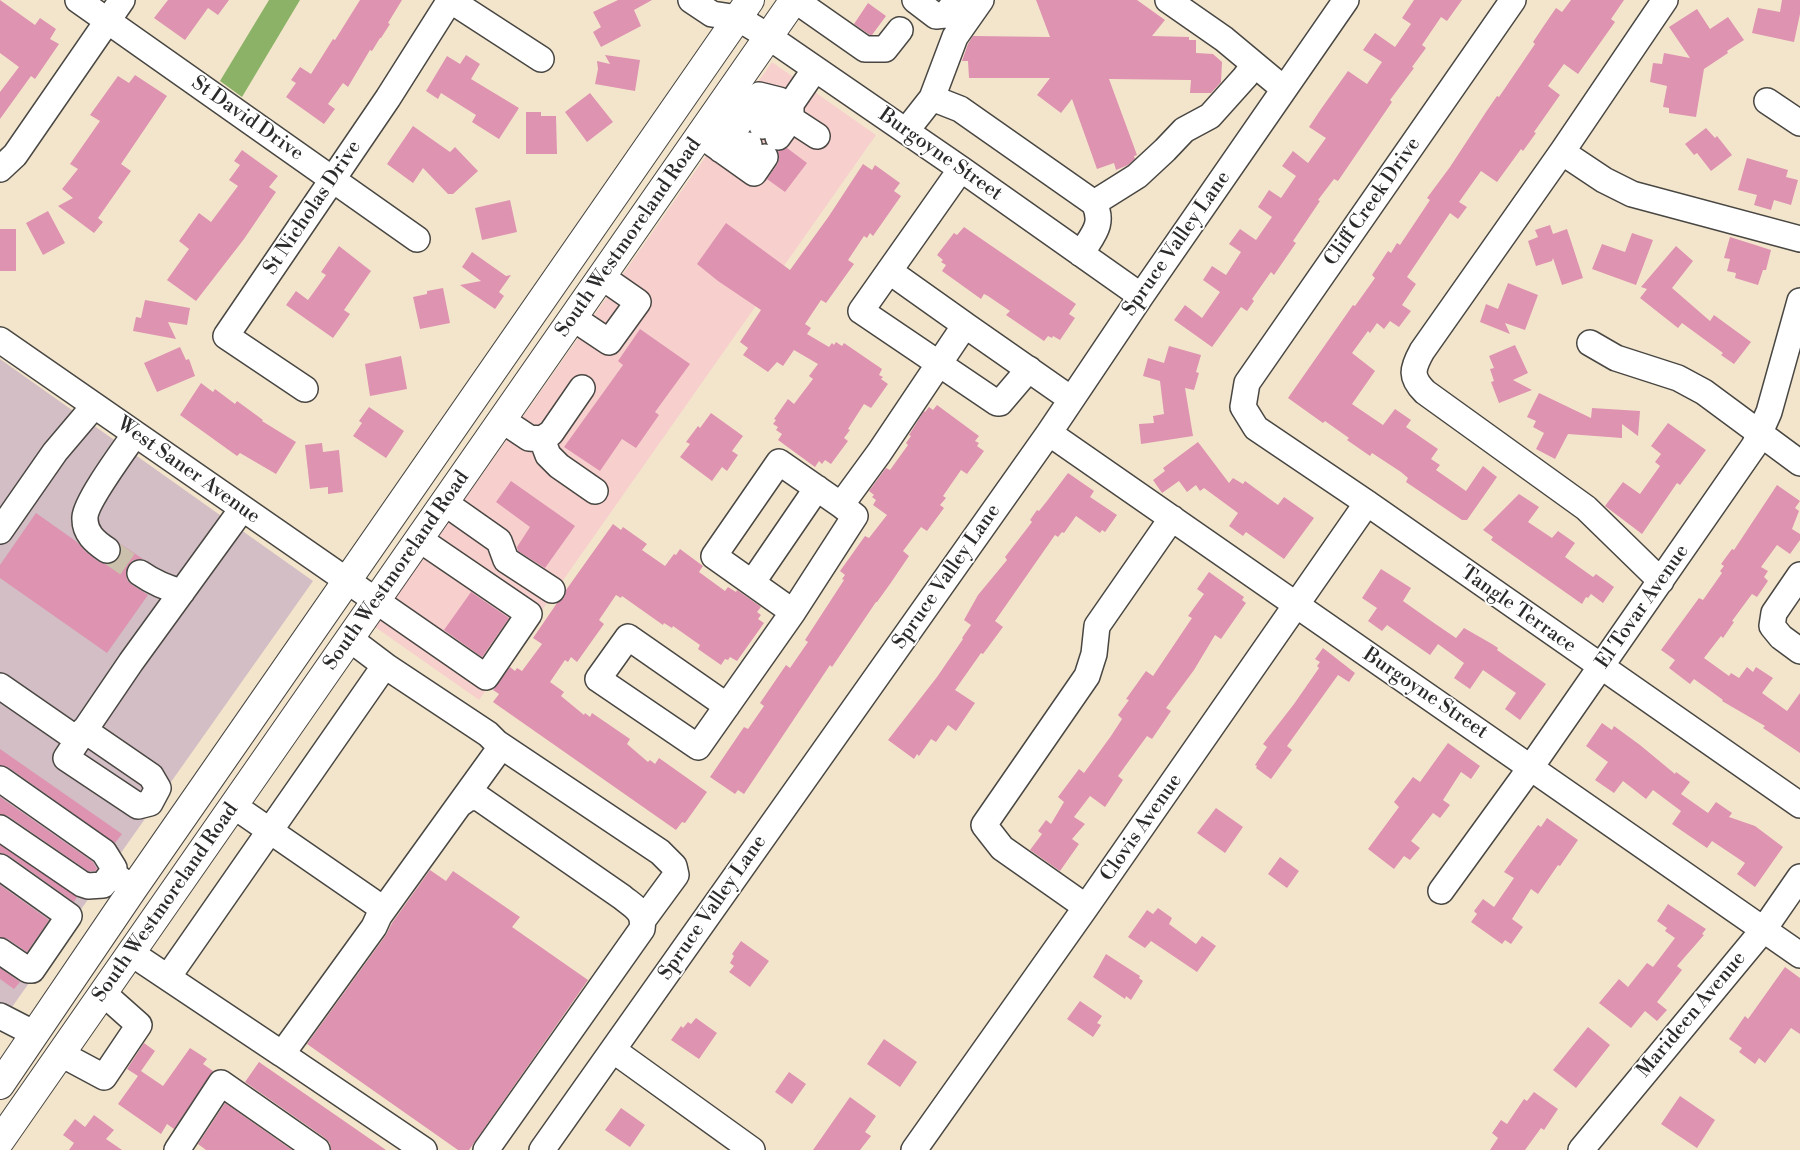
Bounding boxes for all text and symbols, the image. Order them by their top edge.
street label: St David Drive [186,72,308,166]
street label: Burgoyne Street [874,103,1006,207]
street label: Cliff Creek Drive [1320,133,1426,271]
street label: South Westmoreland Road [551,134,707,342]
street label: St Nicholas Drive [259,136,367,280]
street label: Spruce Valley Lane [1118,167,1236,321]
street label: West Saner Avenue [112,413,264,529]
street label: South Westmoreland Road [319,467,475,675]
street label: Spruce Valley Lane [888,500,1006,654]
street label: El Tovar Avenue [1591,540,1695,674]
street label: Tangle Terrace [1456,561,1580,659]
street label: Burgoyne Street [1358,643,1492,745]
street label: Clovis Avenue [1096,770,1188,886]
street label: South Westmoreland Road [88,799,244,1007]
street label: Spruce Valley Lane [654,831,772,985]
street label: Marideen Avenue [1632,947,1752,1083]

